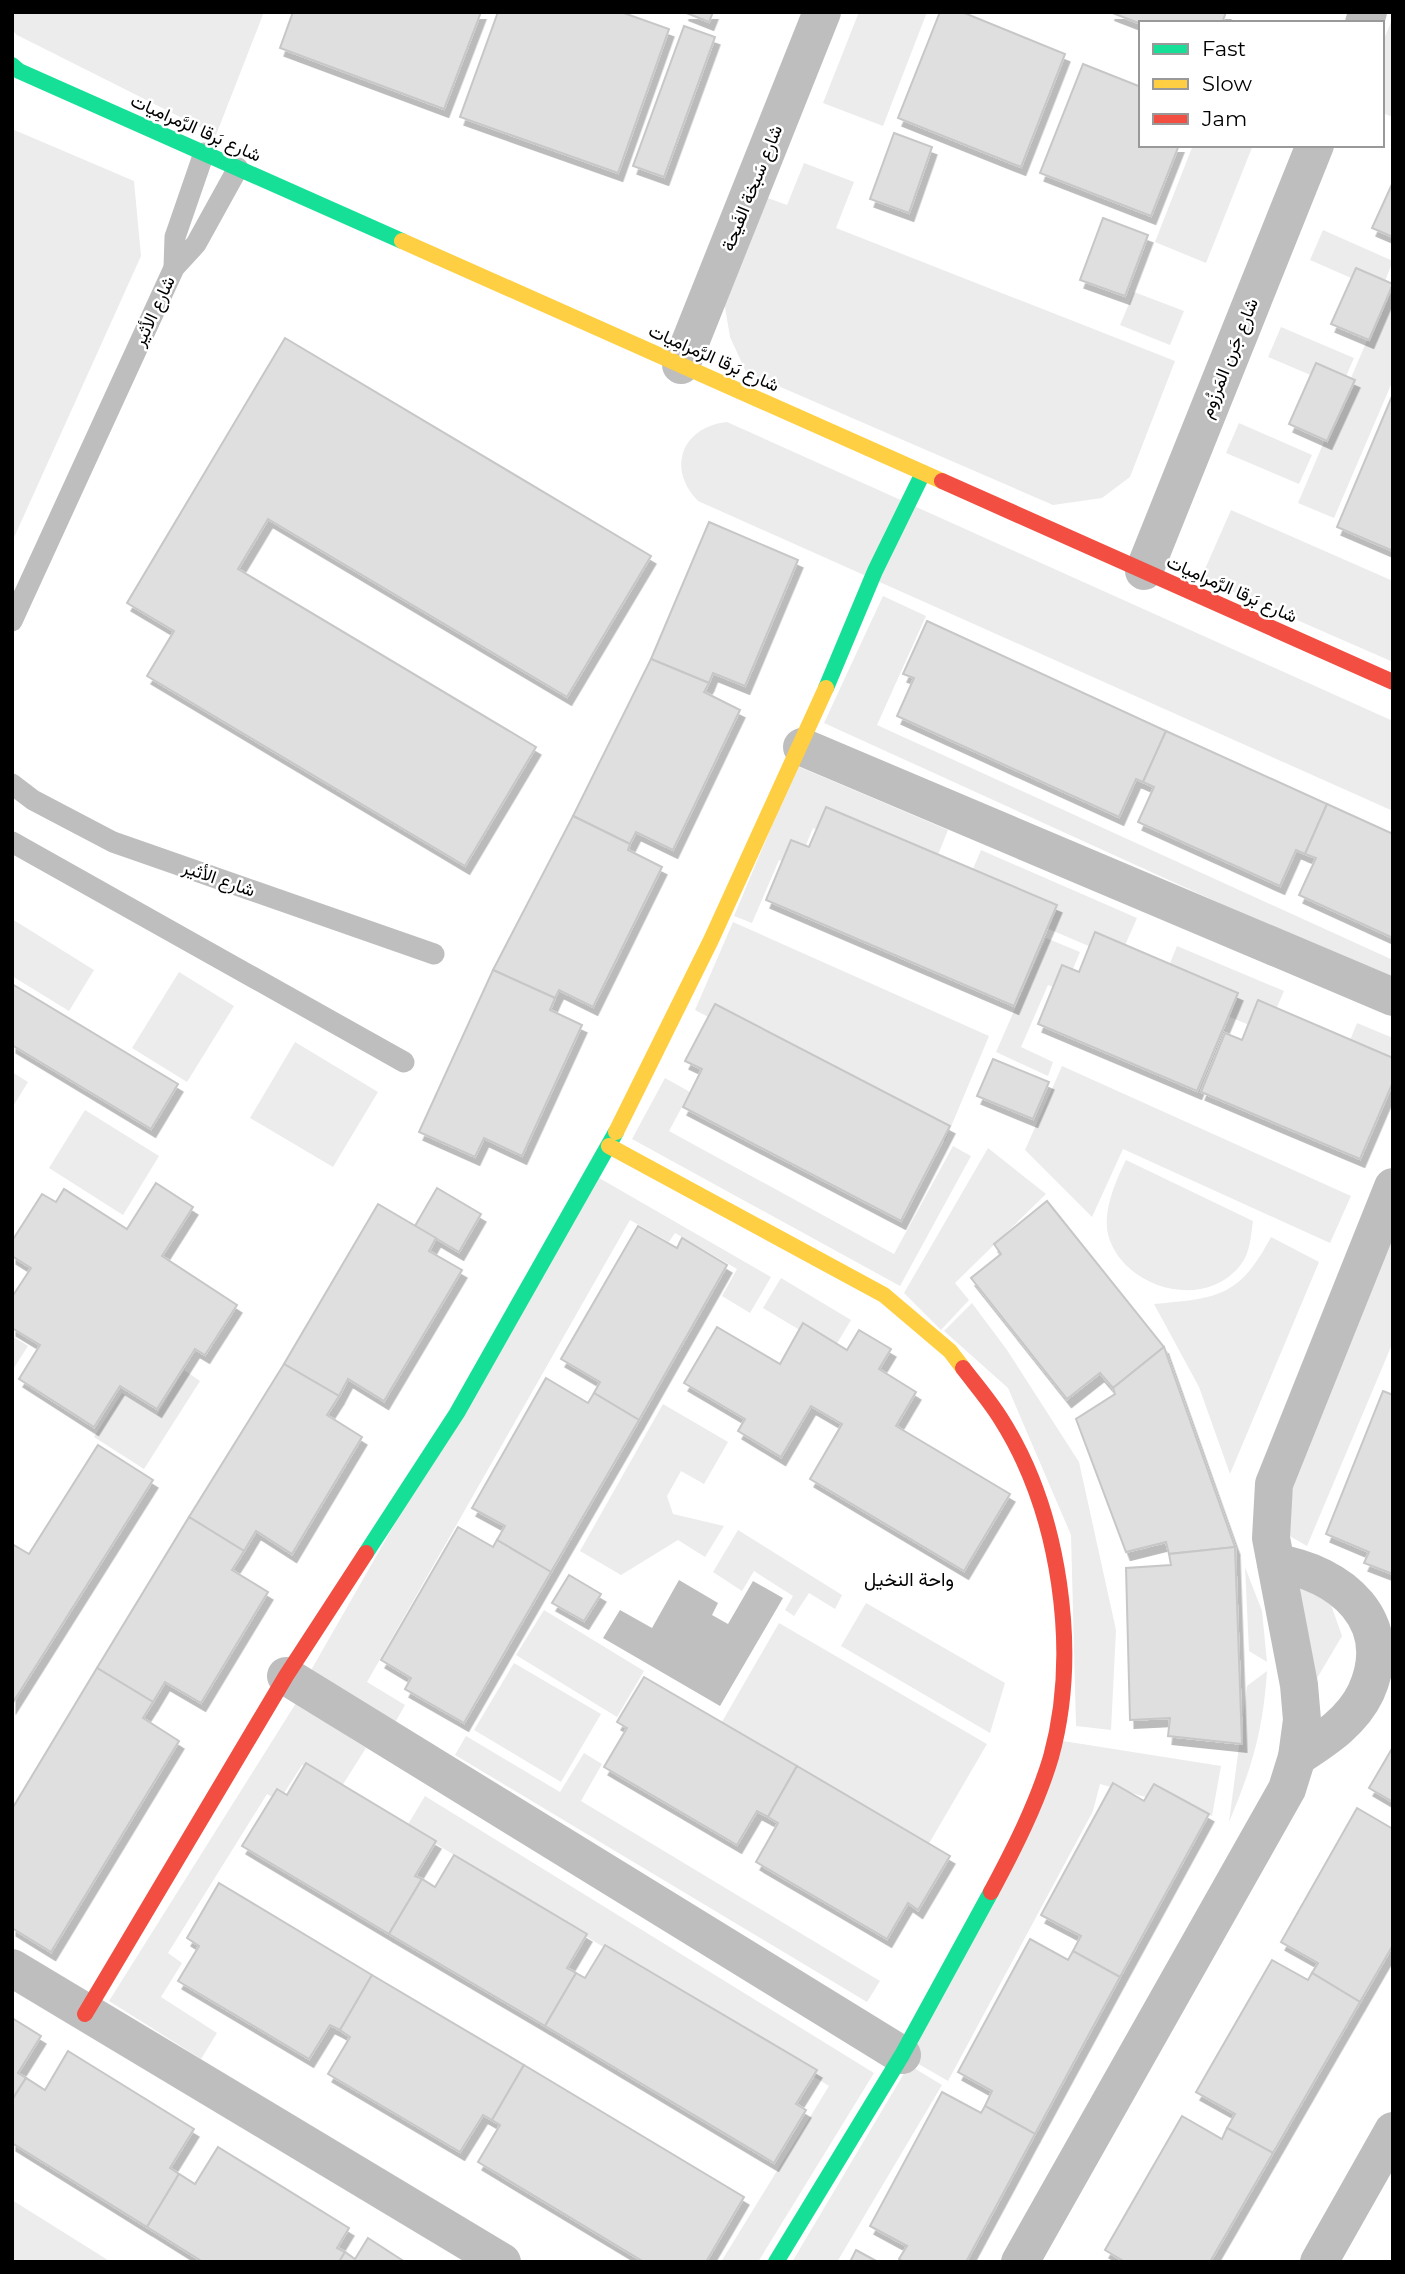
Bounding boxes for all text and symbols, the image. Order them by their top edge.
legend [1139,21,1384,147]
text: Fast [1202,36,1246,61]
text: Slow [1202,71,1252,96]
street label: شارع بَرقا الرَّمرامِيات [127,89,265,168]
text: Jam [1201,106,1247,131]
street label: شارع سَبخة الفَيحة [717,122,788,255]
street label: شارع الأثير [128,272,181,351]
street label: شارع جَرن المَرزُوم [1195,295,1264,421]
street label: شارع بَرقا الرَّمرامِيات [645,319,783,398]
street label: شارع بَرقا الرَّمرامِيات [1163,550,1301,629]
street label: شارع الأثير [179,856,258,903]
district label: واحة النخيل [864,1568,954,1591]

